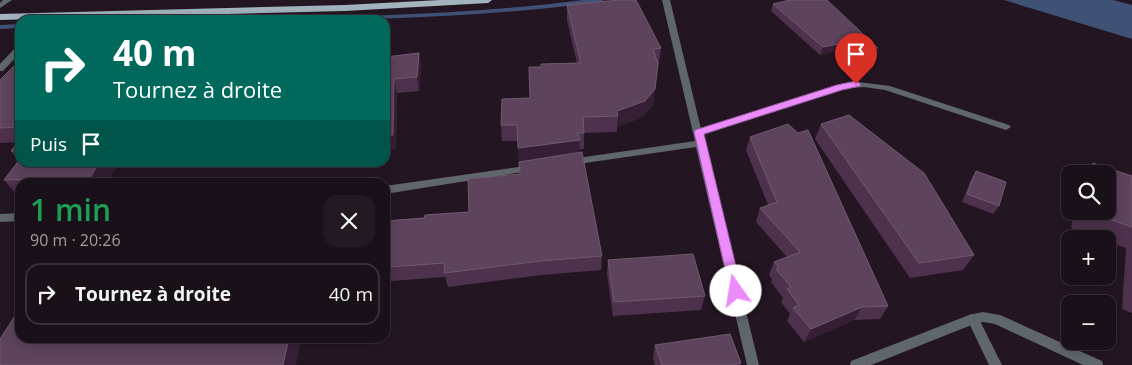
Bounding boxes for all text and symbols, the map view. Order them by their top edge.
text: 40 m [113,29,196,76]
pin [835,33,877,84]
icon: right [30,35,95,100]
icon: arrive [842,40,870,68]
text: Tournez à droite [113,74,282,104]
icon: arrive [77,130,105,158]
text: Puis [30,131,67,157]
map controls [1061,165,1116,350]
button: search [1061,165,1116,220]
text: 1 min [30,189,111,230]
button: close [323,195,375,247]
text: 90 m · 20:26 [30,229,121,251]
button: + [1061,230,1116,285]
position arrow [709,264,761,316]
icon: right [32,280,60,308]
text: Tournez à droite [75,281,231,307]
text: 40 m [329,281,373,307]
button: − [1061,295,1116,350]

